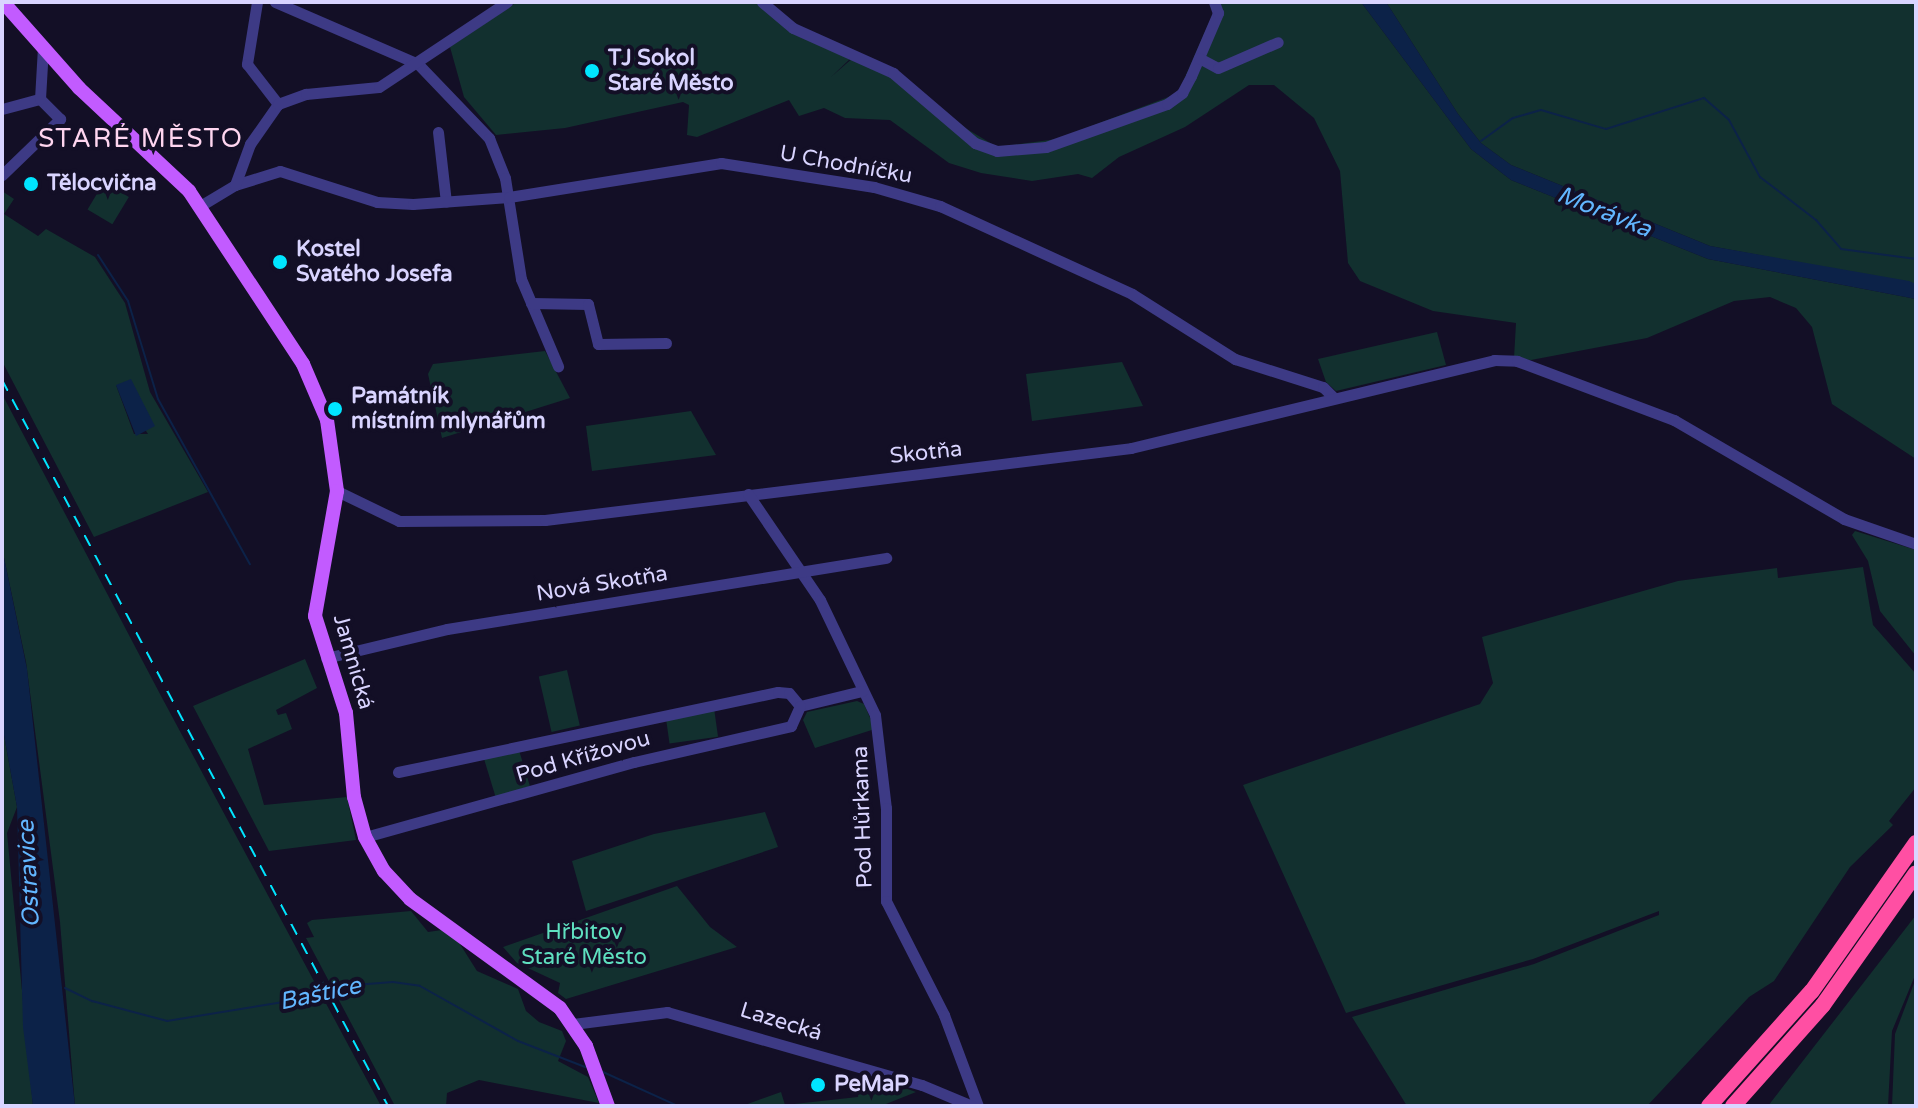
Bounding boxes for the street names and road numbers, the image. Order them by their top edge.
street label: U Chodníčku [778,140,914,190]
street label: Skotňa [889,436,963,470]
street label: Nová Skotňa [534,561,670,607]
street label: Jamnická [327,611,379,713]
street label: Pod Křížovou [513,725,653,789]
street label: Pod Hůrkama [847,745,879,889]
street label: Lazecká [737,997,825,1047]

